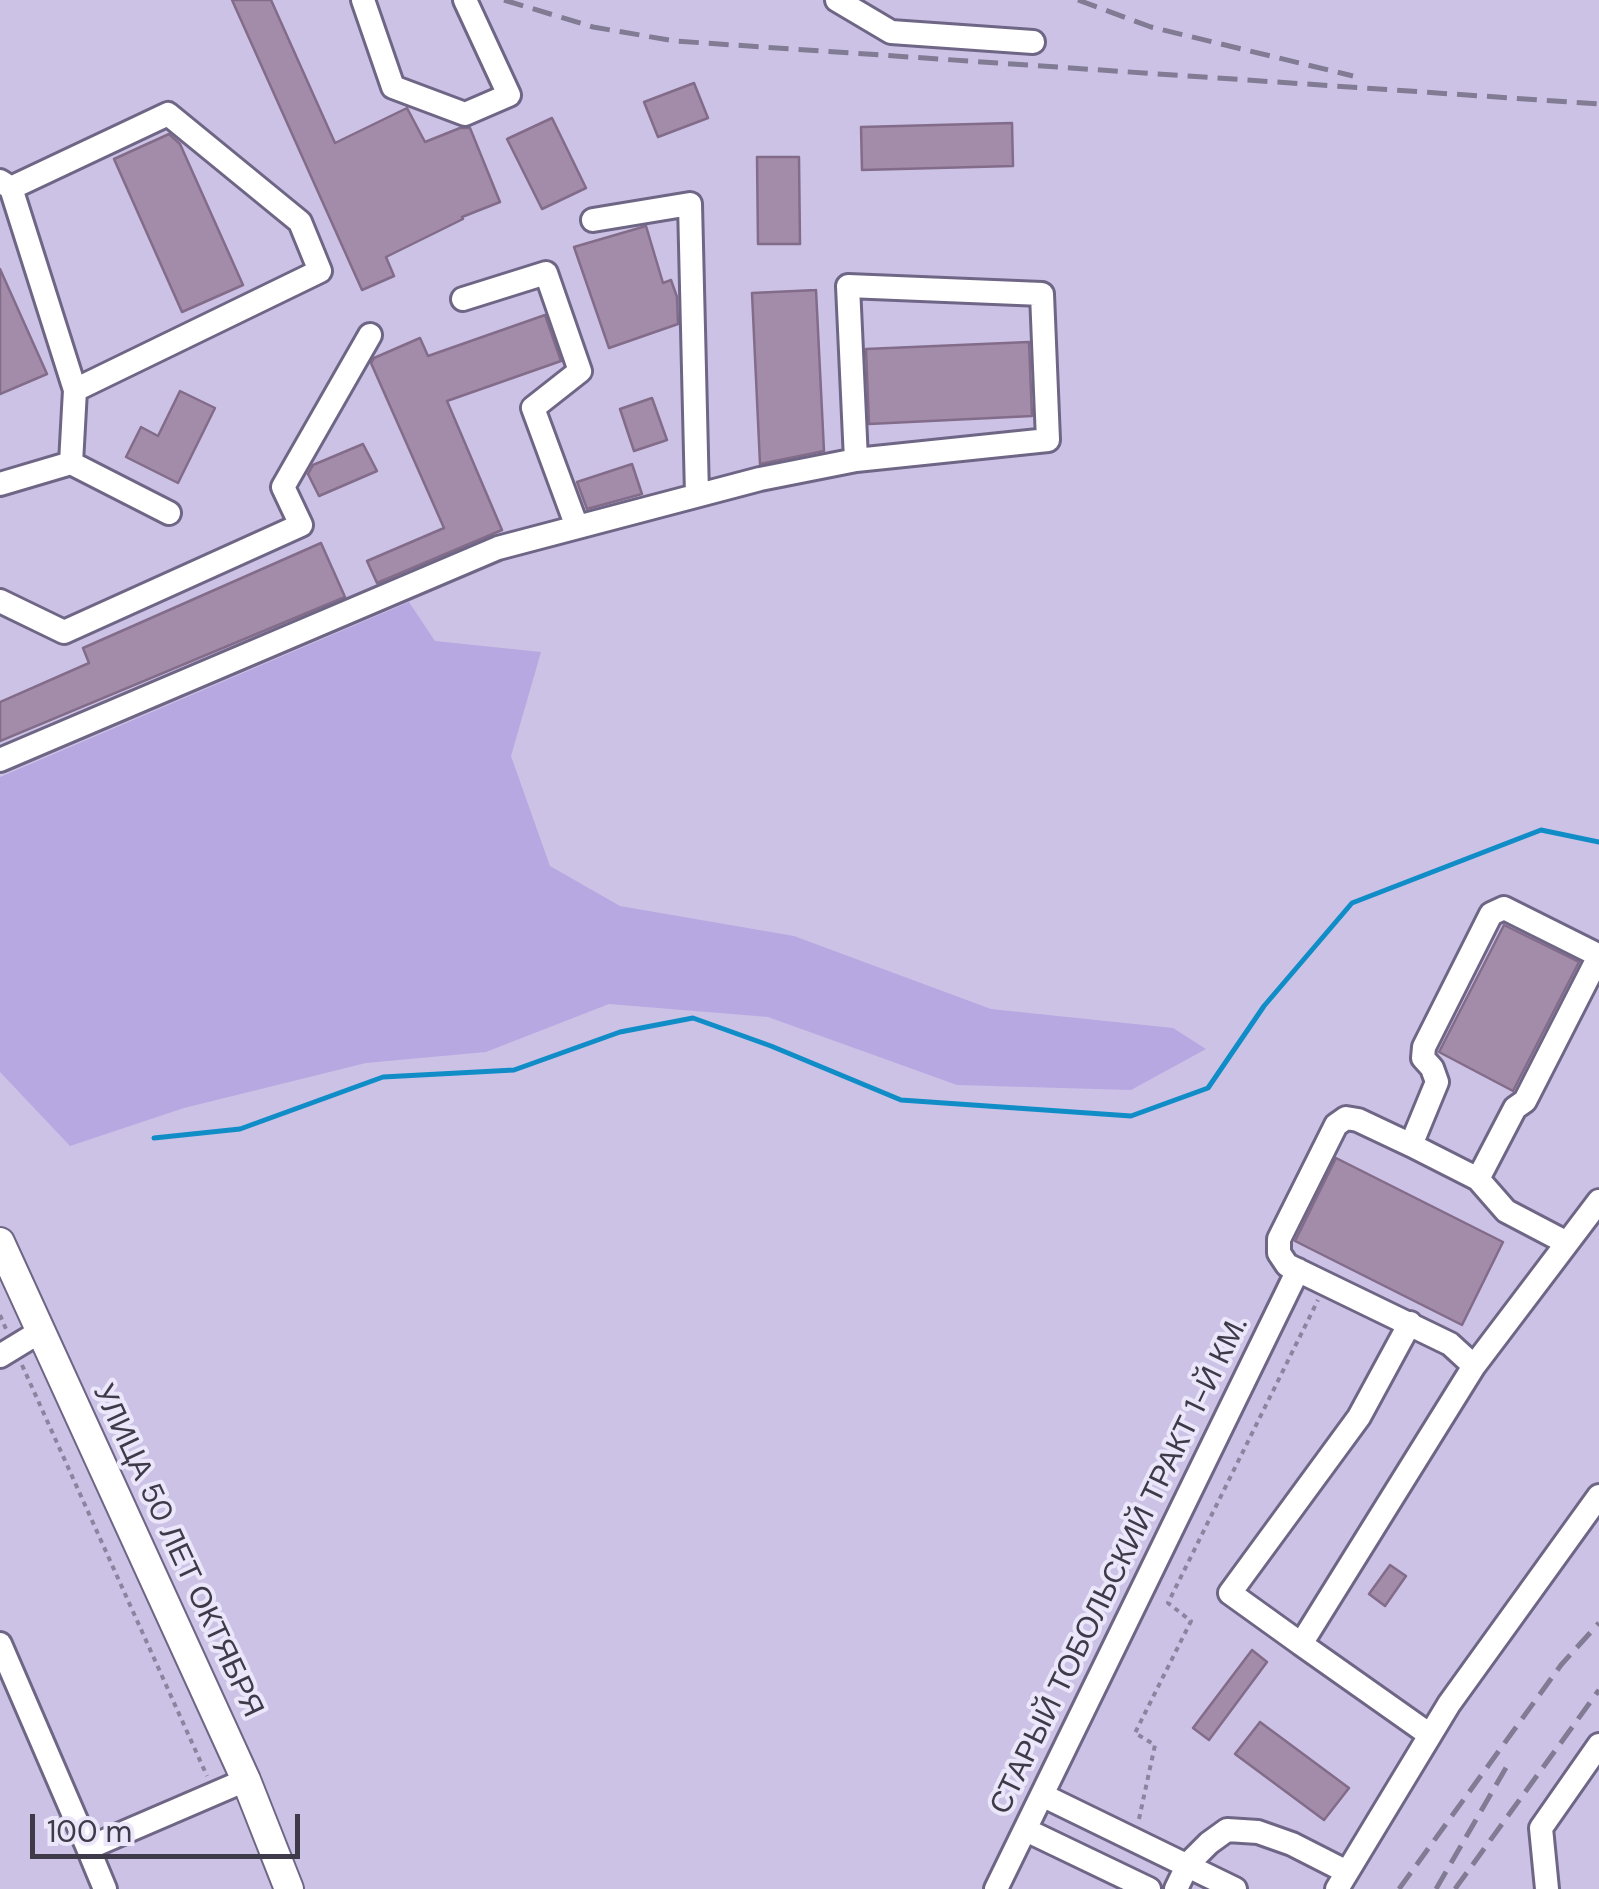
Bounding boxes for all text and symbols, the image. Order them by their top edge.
street label: СТАРЫЙ ТОБОЛЬСКИЙ ТРАКТ 1-Й КМ. [983,1311,1257,1821]
street label: УЛИЦА 50 ЛЕТ ОКТЯБРЯ [84,1379,270,1723]
scale bar [35,1794,305,1856]
text: 100 m [47,1812,132,1851]

